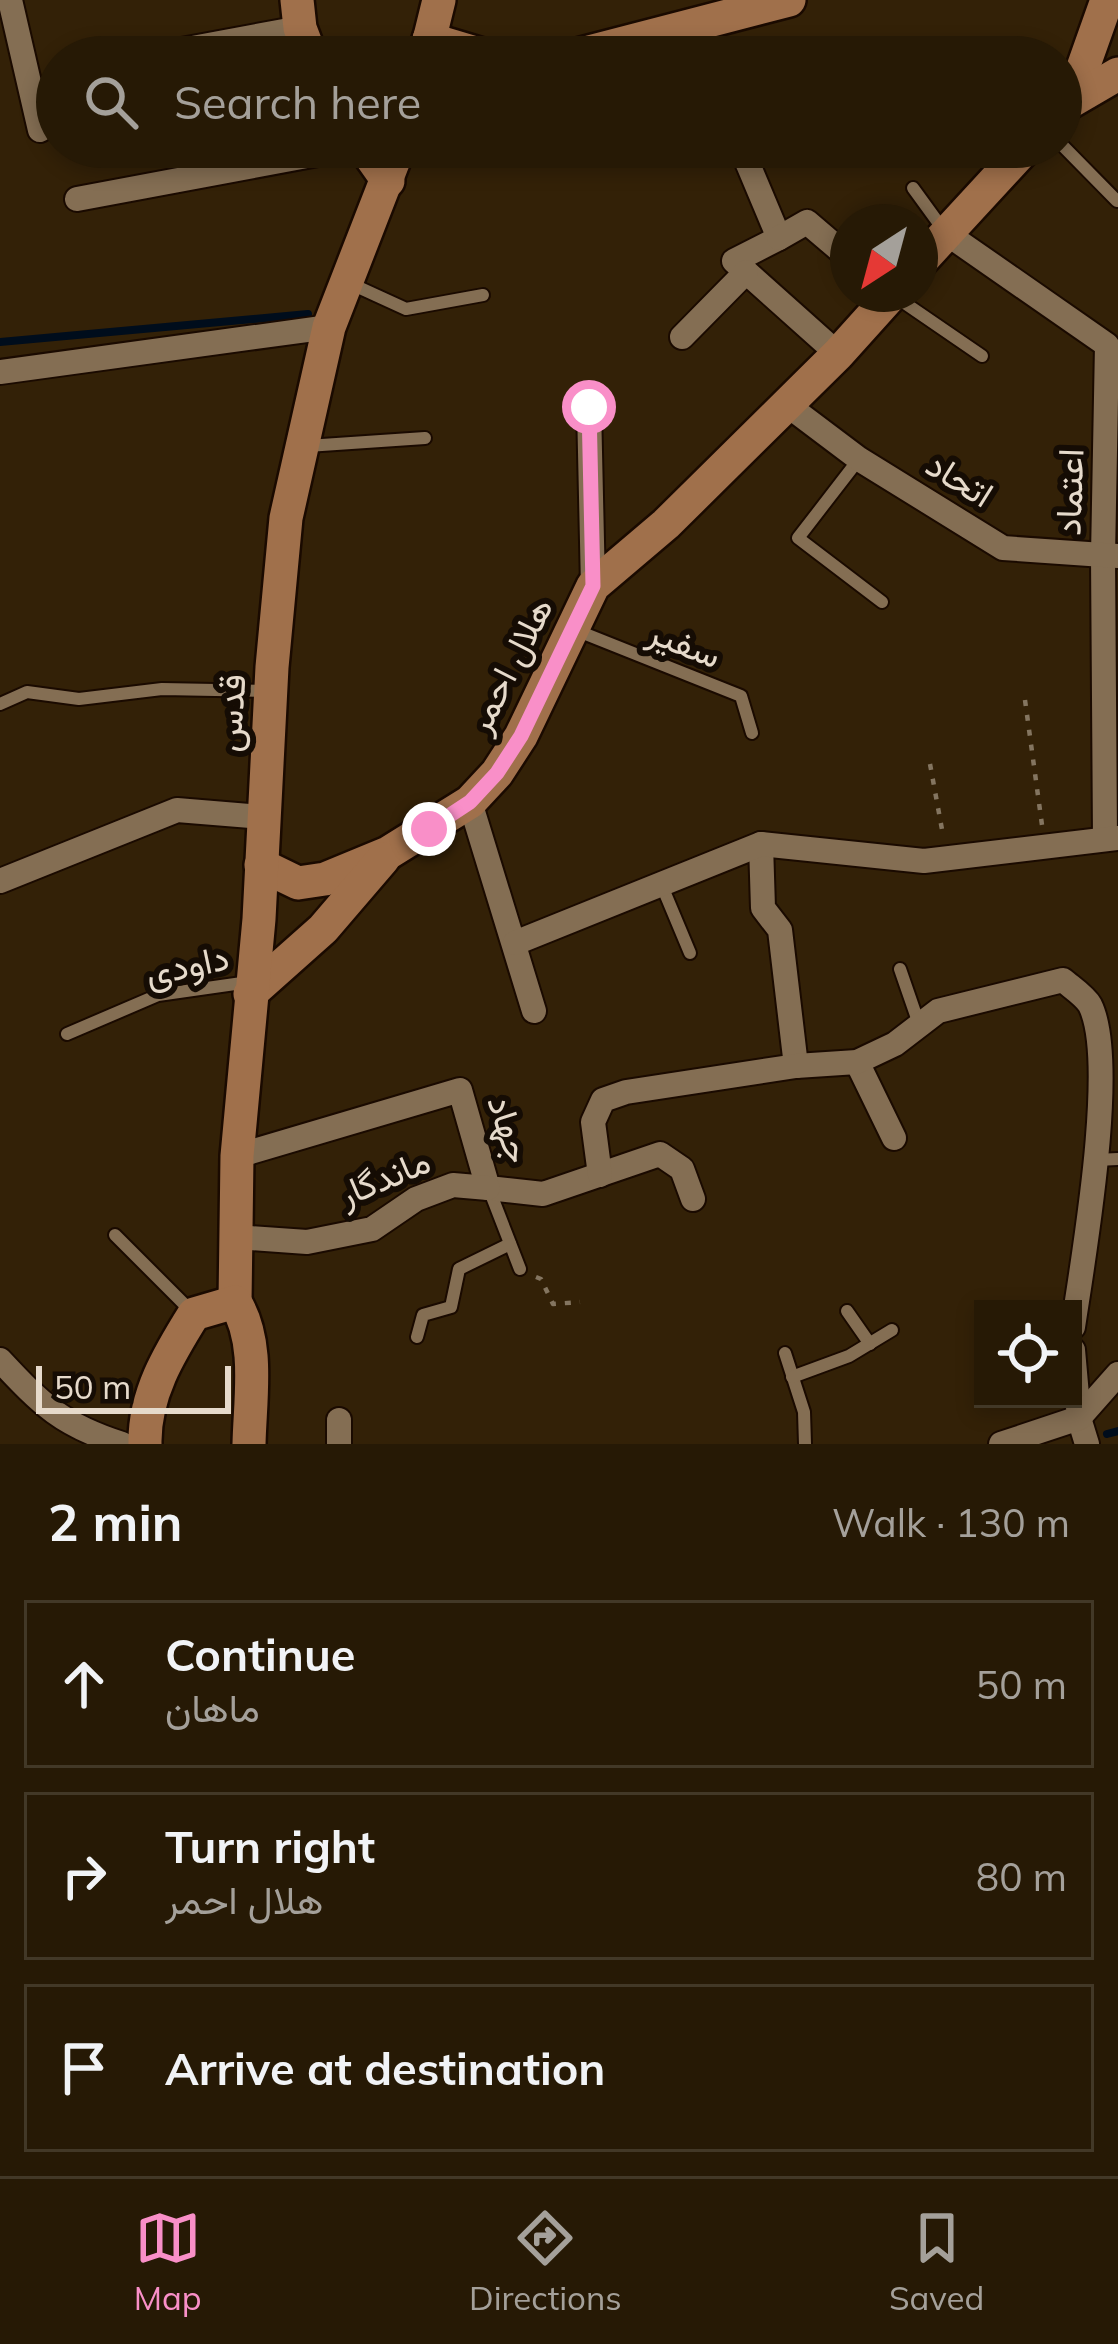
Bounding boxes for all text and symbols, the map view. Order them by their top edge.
search box [36,36,1082,168]
icon: search [78,69,144,135]
text: Search here [174,74,421,130]
north arrow [830,204,938,312]
route start [562,380,616,434]
street label: اتحاد [918,441,1002,516]
street label: اعتماد [1044,448,1093,536]
street label: هلال احمر [455,589,563,741]
street label: سفیر [641,607,728,678]
street label: قدس [204,672,255,754]
route end [402,802,456,856]
street label: داودی [141,934,233,996]
street label: جهاد [478,1089,542,1169]
street label: ماندگار [330,1137,437,1217]
map controls [974,1300,1082,1408]
button: locate [974,1300,1082,1408]
scale bar [36,1360,231,1413]
text: 50 m [54,1366,131,1407]
text: 2 min [48,1490,183,1554]
text: Walk · 130 m [832,1498,1070,1547]
text: Continue [165,1626,355,1682]
icon: ahead [51,1651,117,1717]
text: 50 m [976,1660,1067,1709]
text: ماهان [165,1683,260,1732]
text: Turn right [165,1818,375,1874]
icon: right [51,1843,117,1909]
text: 80 m [976,1852,1067,1901]
text: هلال احمر [165,1875,323,1924]
icon: arrive [51,2035,117,2101]
text: Arrive at destination [165,2040,605,2096]
tab: Map [134,2205,202,2318]
tab: Directions [469,2205,622,2318]
tab: Saved [889,2205,984,2318]

